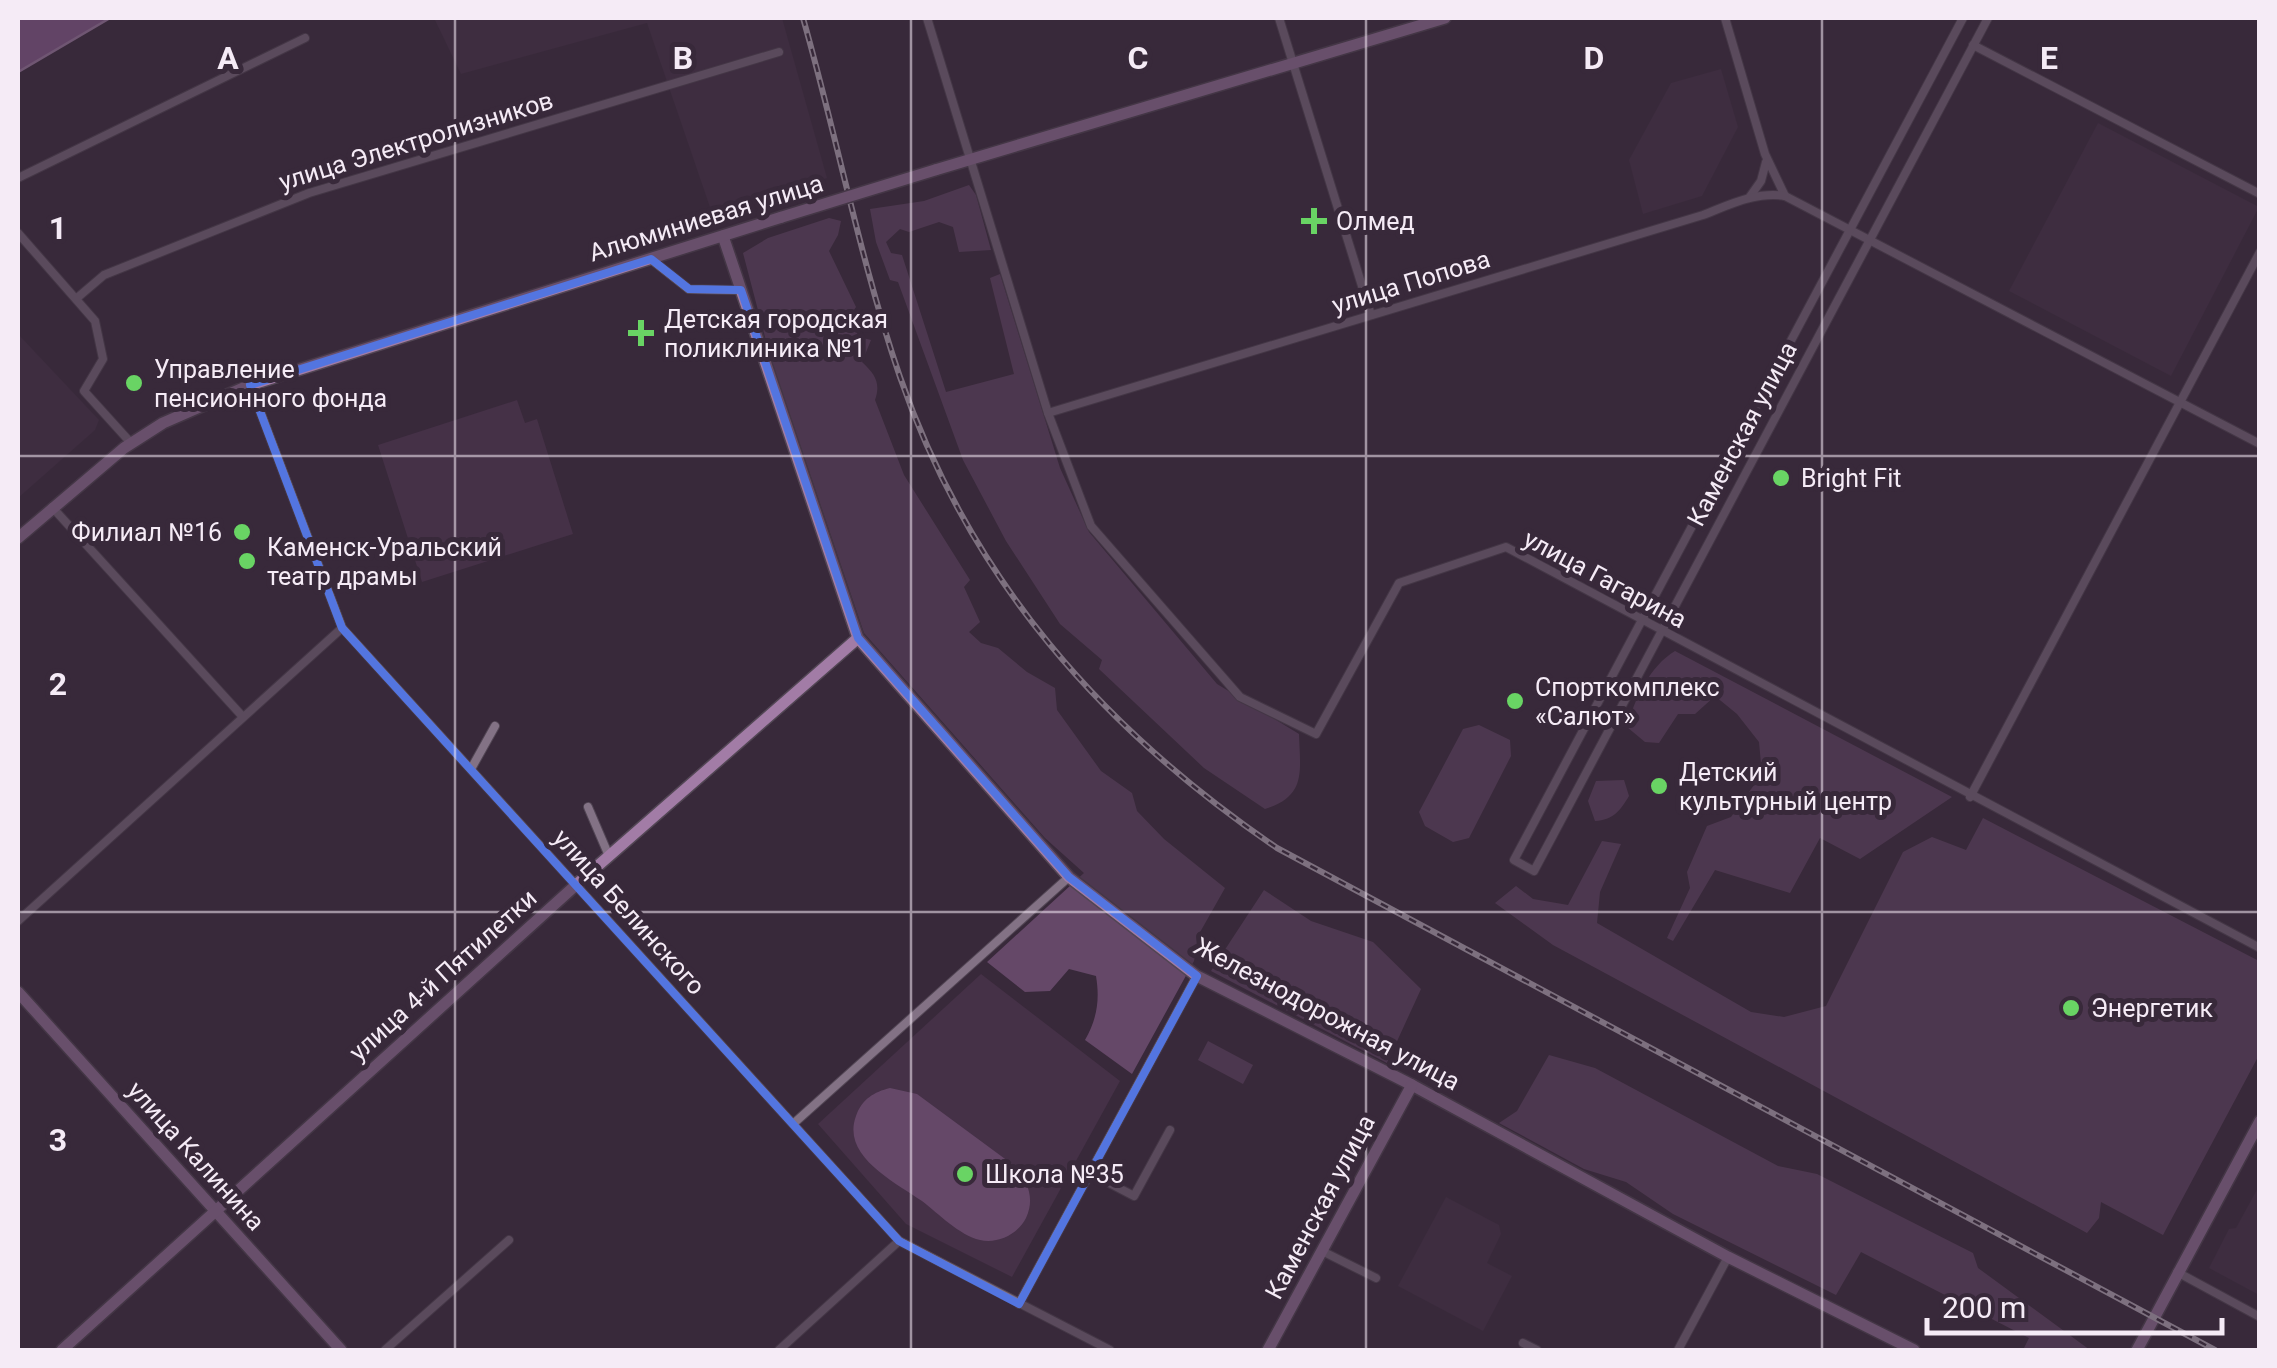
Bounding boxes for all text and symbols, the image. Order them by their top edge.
text: A [217,39,239,77]
text: B [673,39,693,77]
text: C [1128,39,1148,77]
text: D [1584,39,1604,77]
text: E [2040,39,2058,77]
street label: улица Электролизников [275,85,557,197]
street label: Алюминиевая улица [586,169,826,267]
place label: Олмед [1336,207,1415,236]
marker: Олмед [1301,208,1327,234]
text: 1 [49,209,67,247]
street label: улица Попова [1329,244,1493,320]
place label: Детская городская поликлиника №1 [664,305,888,363]
marker: Детская городская поликлиника №1 [628,320,654,346]
street label: Каменская улица [1681,337,1803,531]
place label: Управление пенсионного фонда [154,355,387,413]
marker: Управление пенсионного фонда [123,372,145,394]
place label: Bright Fit [1801,464,1901,493]
marker: Bright Fit [1770,467,1792,489]
place label: Филиал №16 [71,518,222,547]
marker: Филиал №16 [231,521,253,543]
street label: улица Гагарина [1519,524,1691,634]
place label: Каменск-Уральский театр драмы [267,533,502,591]
marker: Каменск-Уральский театр драмы [236,550,258,572]
text: 2 [49,665,67,703]
place label: Спорткомплекс «Салют» [1535,673,1720,731]
marker: Спорткомплекс «Салют» [1504,690,1526,712]
place label: Детский культурный центр [1679,758,1892,816]
marker: Детский культурный центр [1648,775,1670,797]
street label: улица Белинского [547,823,711,1001]
street label: улица 4-й Пятилетки [343,883,543,1067]
street label: Железнодорожная улица [1189,931,1465,1097]
place label: Энергетик [2091,994,2213,1023]
marker: Энергетик [2060,997,2082,1019]
street label: улица Калинина [122,1076,270,1236]
street label: Каменская улица [1259,1110,1381,1304]
text: 3 [49,1121,67,1159]
place label: Школа №35 [985,1160,1124,1189]
marker: Школа №35 [954,1163,976,1185]
scale bar [1927,1273,2222,1335]
text: 200 m [1942,1290,2026,1325]

